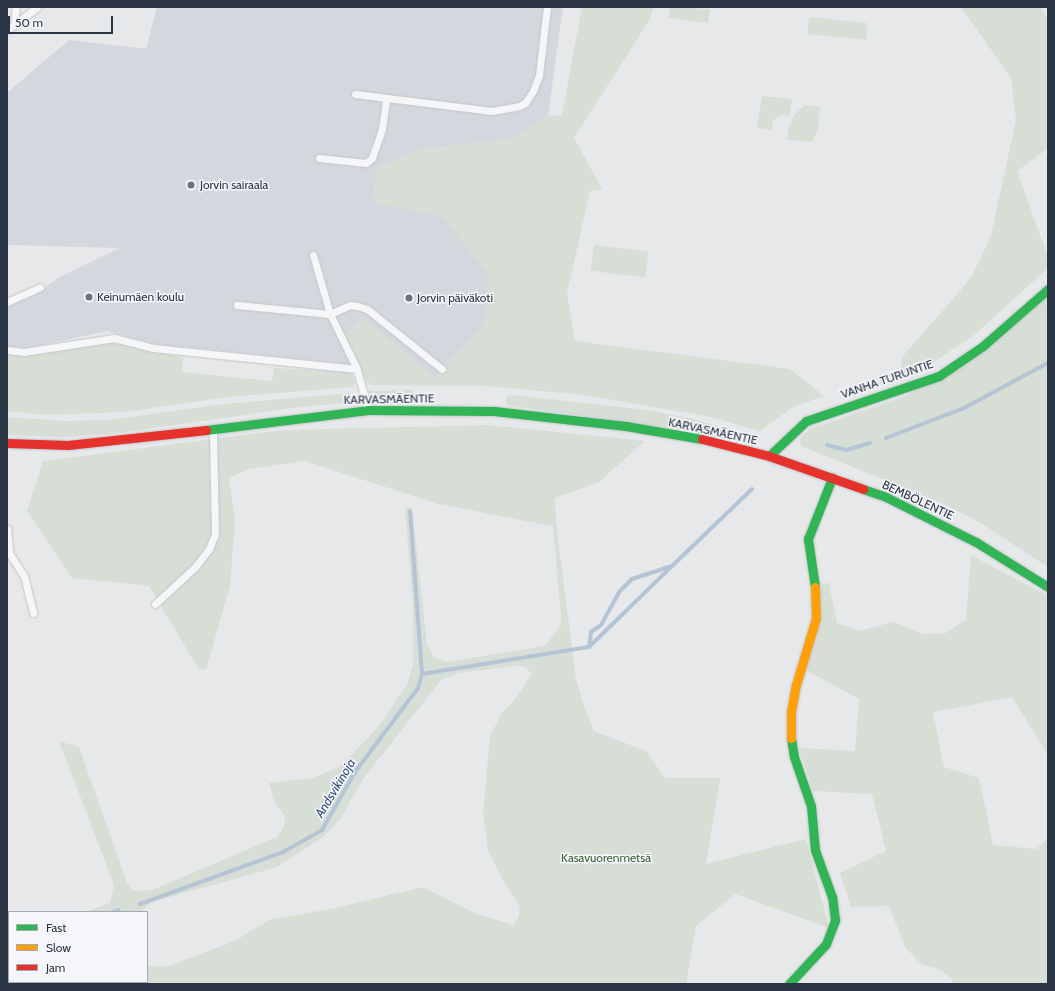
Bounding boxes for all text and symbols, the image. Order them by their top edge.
scale bar [10,8,115,34]
text: 50 m [15,15,43,30]
place label: Jorvin sairaala [200,178,268,192]
marker: Jorvin sairaala [185,179,197,191]
place label: Keinumäen koulu [97,290,184,304]
place label: Jorvin päiväkoti [417,291,493,305]
marker: Keinumäen koulu [84,292,94,302]
marker: Jorvin päiväkoti [404,293,414,303]
street label: VANHA TURUNTIE [839,356,935,402]
street label: KARVASMÄENTIE [343,391,435,407]
street label: KARVASMÄENTIE [667,415,759,447]
street label: BEMBÖLENTIE [880,477,956,523]
water label: Andsvikinoja [311,756,359,820]
park label: Kasavuorenmetsä [561,851,651,865]
legend [8,911,148,983]
text: Fast [46,920,66,935]
text: Slow [46,940,71,955]
text: Jam [46,960,65,975]

